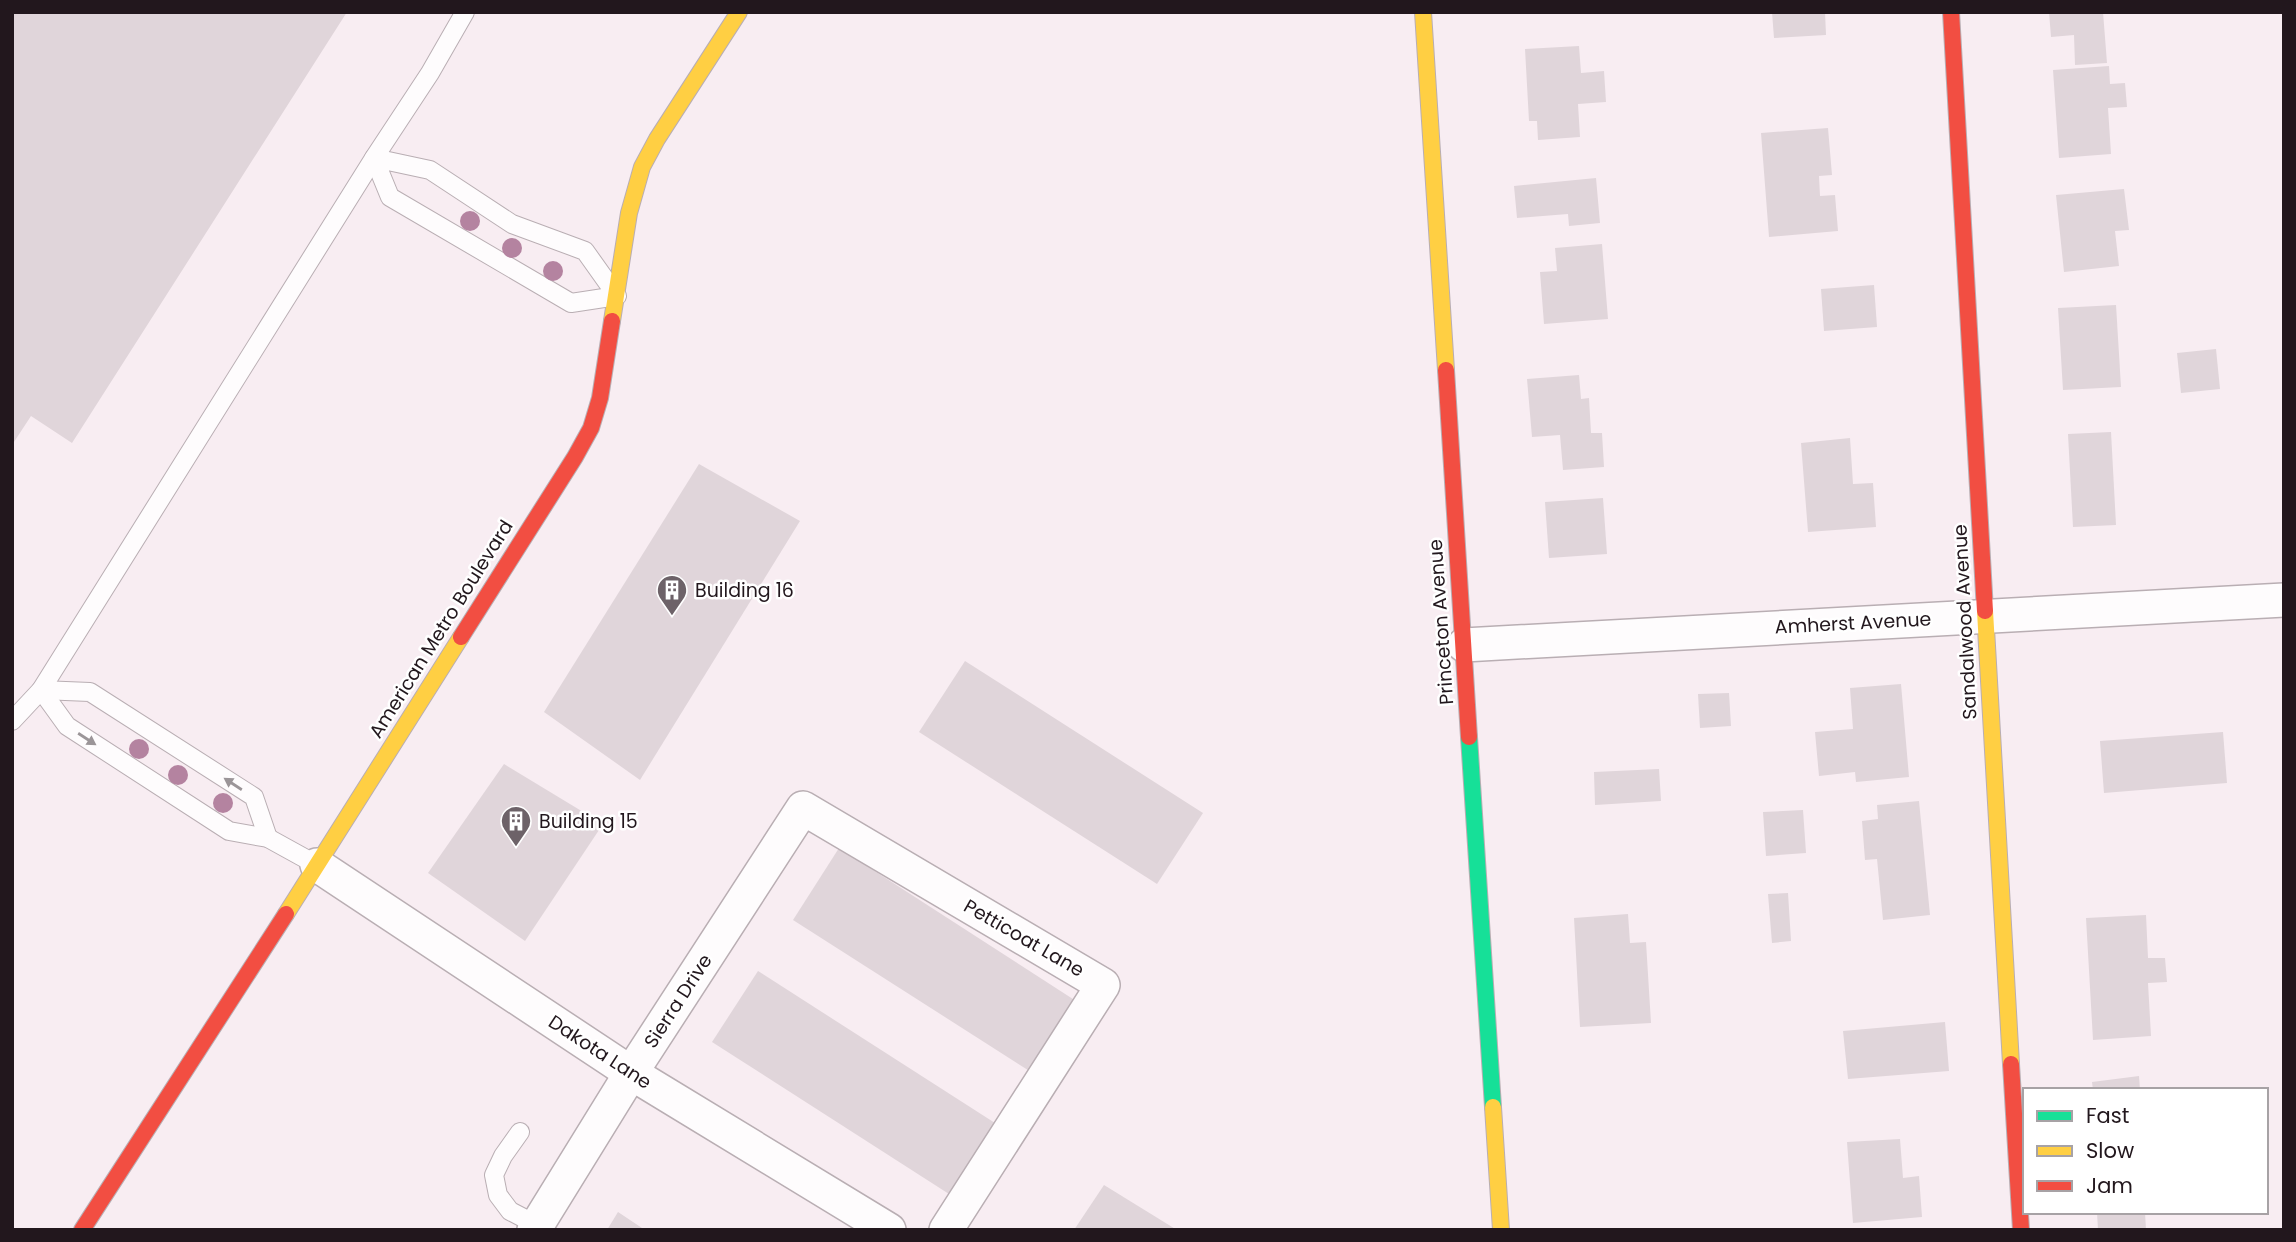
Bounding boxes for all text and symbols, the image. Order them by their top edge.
street label: American Metro Boulevard [363,515,519,743]
street label: Sandalwood Avenue [1946,524,1984,720]
street label: Princeton Avenue [1422,538,1460,706]
building icon: Building 16 [655,573,689,617]
place label: Building 16 [695,577,794,604]
street label: Amherst Avenue [1774,605,1932,641]
one-way arrow [78,732,97,745]
one-way arrow [223,777,242,790]
building icon: Building 15 [499,804,533,848]
place label: Building 15 [539,808,638,835]
street label: Petticoat Lane [959,893,1089,983]
street label: Sierra Drive [637,949,719,1053]
street label: Dakota Lane [543,1009,657,1095]
legend [2023,1088,2268,1214]
text: Fast [2086,1101,2129,1130]
text: Slow [2086,1136,2134,1165]
text: Jam [2086,1171,2133,1200]

